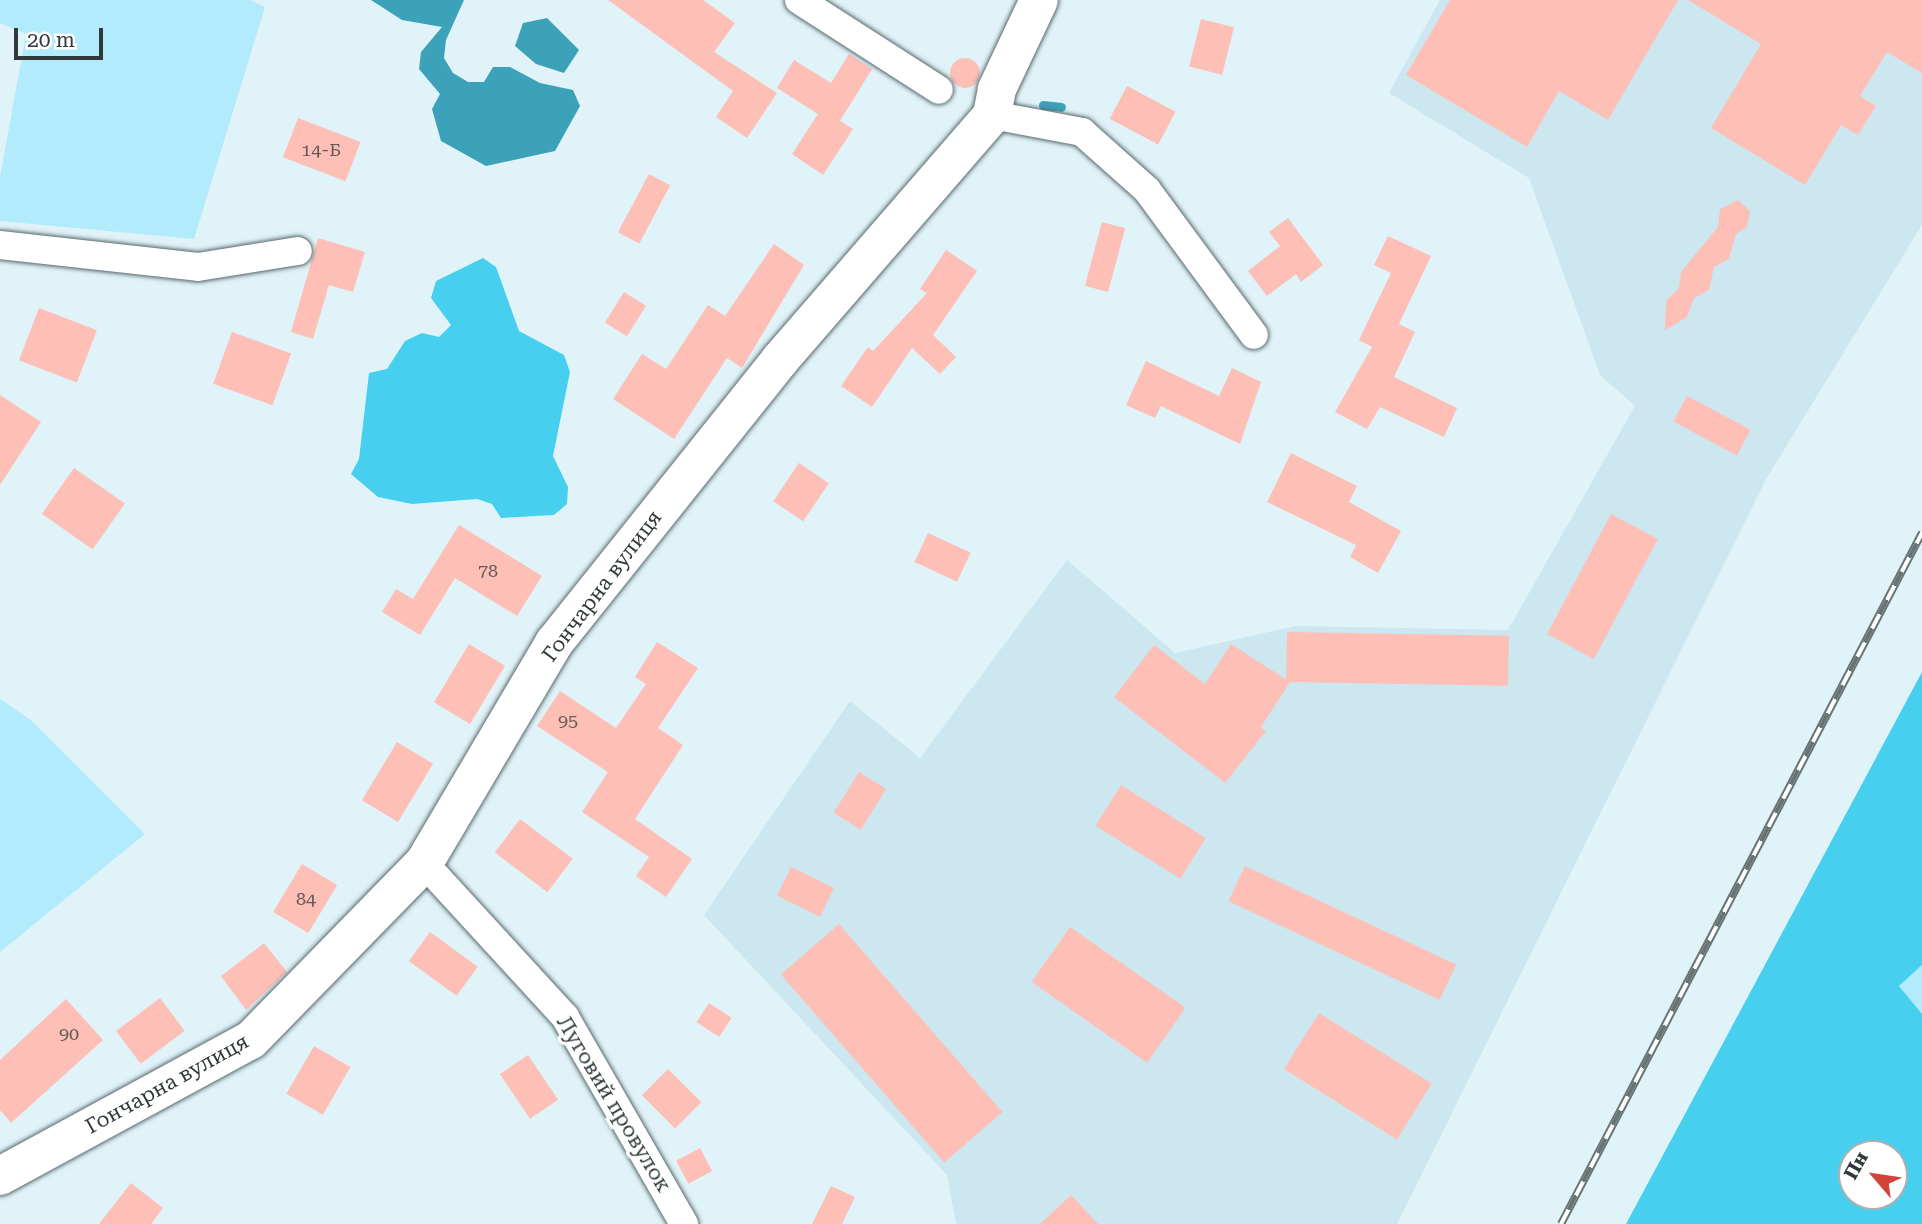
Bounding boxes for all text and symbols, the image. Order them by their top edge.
scale bar [18,14,107,58]
text: 20 m [27,28,75,52]
house number: 14-Б [301,139,341,161]
street label: Гончарна вулиця [537,505,667,667]
house number: 78 [478,560,498,582]
house number: 95 [558,710,578,732]
house number: 84 [296,888,316,910]
street label: Луговий провулок [551,1011,677,1197]
house number: 90 [59,1023,79,1045]
street label: Гончарна вулиця [81,1029,253,1139]
north arrow [1838,1140,1908,1210]
text: Пн [1839,1148,1873,1184]

